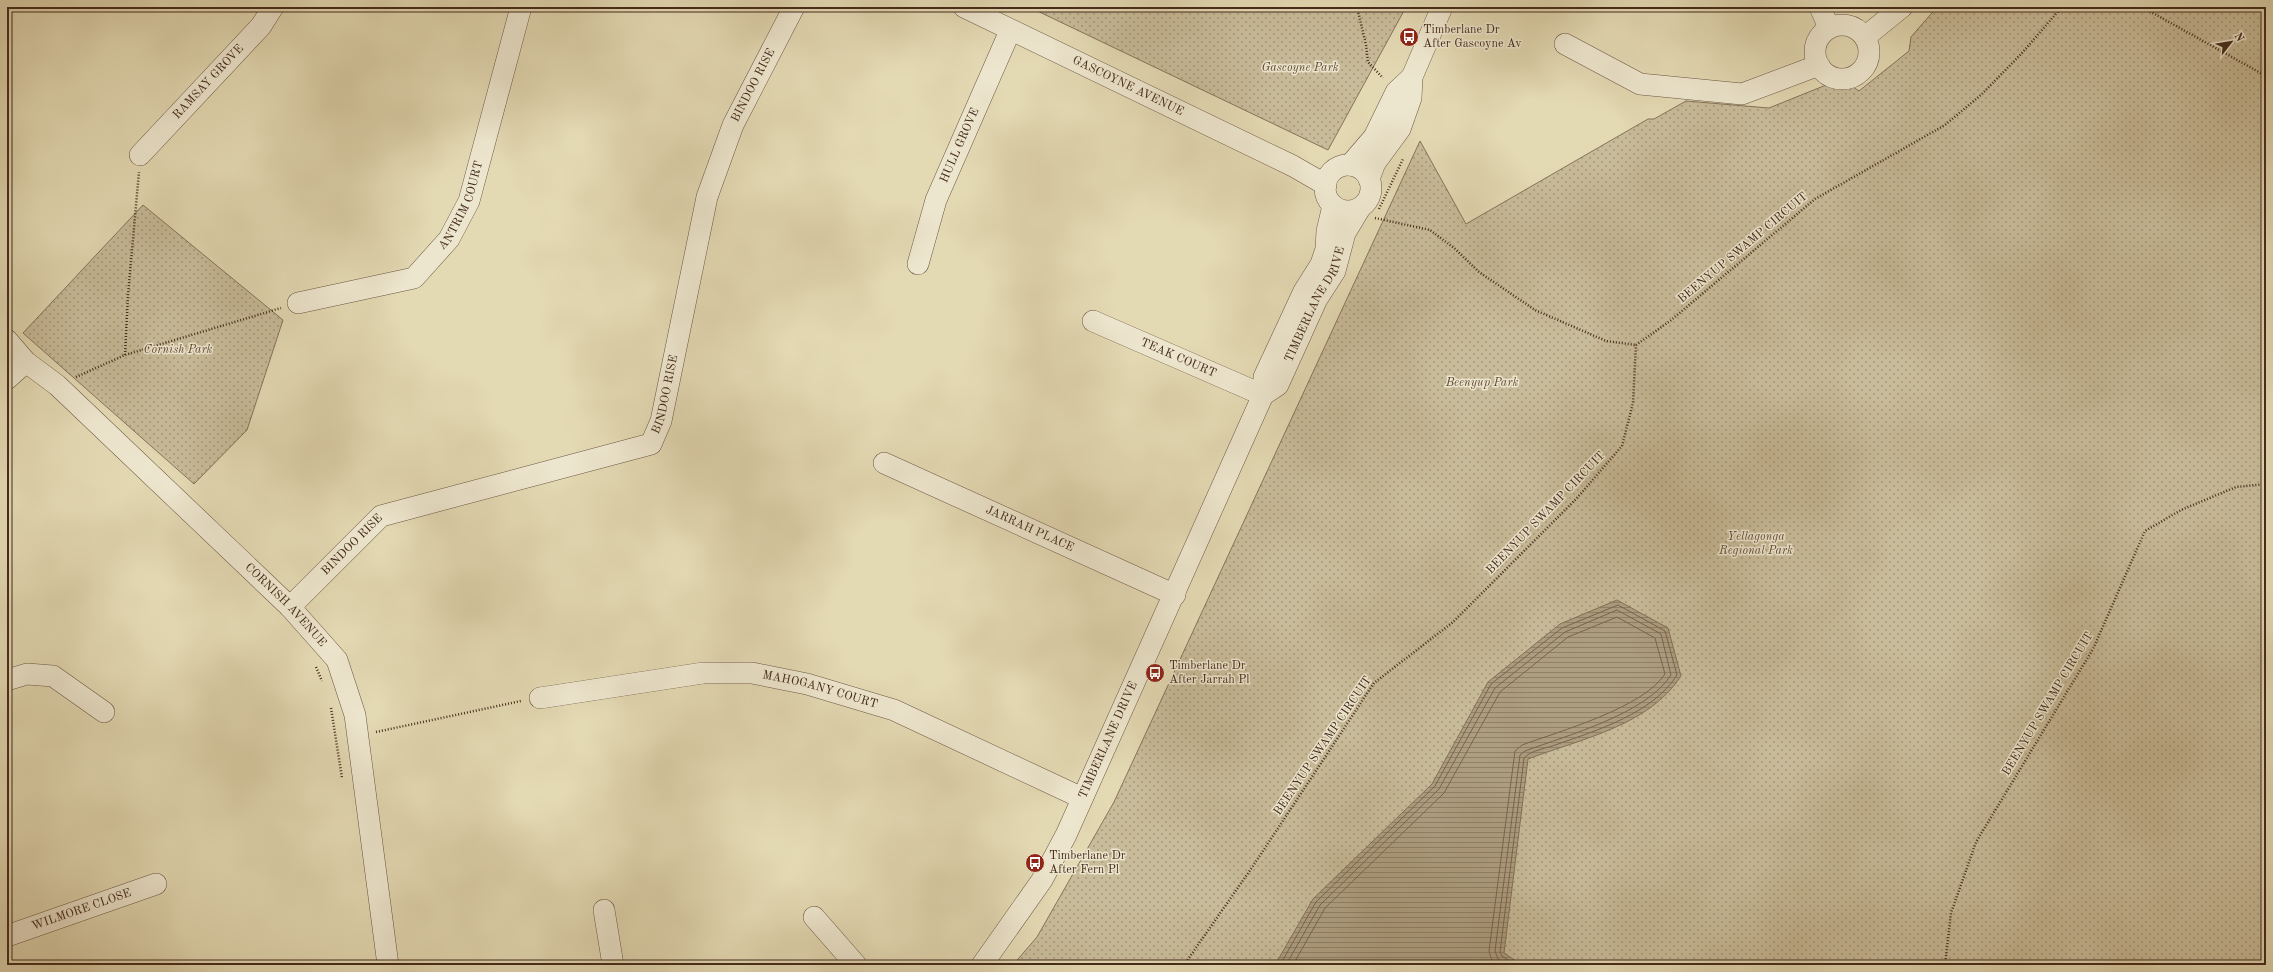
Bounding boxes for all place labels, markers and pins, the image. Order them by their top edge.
place label: Timberlane Dr After Gascoyne Av [1423,24,1522,50]
bus stop icon: Timberlane Dr After Gascoyne Av [1398,26,1420,48]
place label: Timberlane Dr After Jarrah Pl [1169,660,1250,686]
bus stop icon: Timberlane Dr After Jarrah Pl [1144,662,1166,684]
place label: Timberlane Dr After Fern Pl [1049,850,1126,876]
bus stop icon: Timberlane Dr After Fern Pl [1024,852,1046,874]

